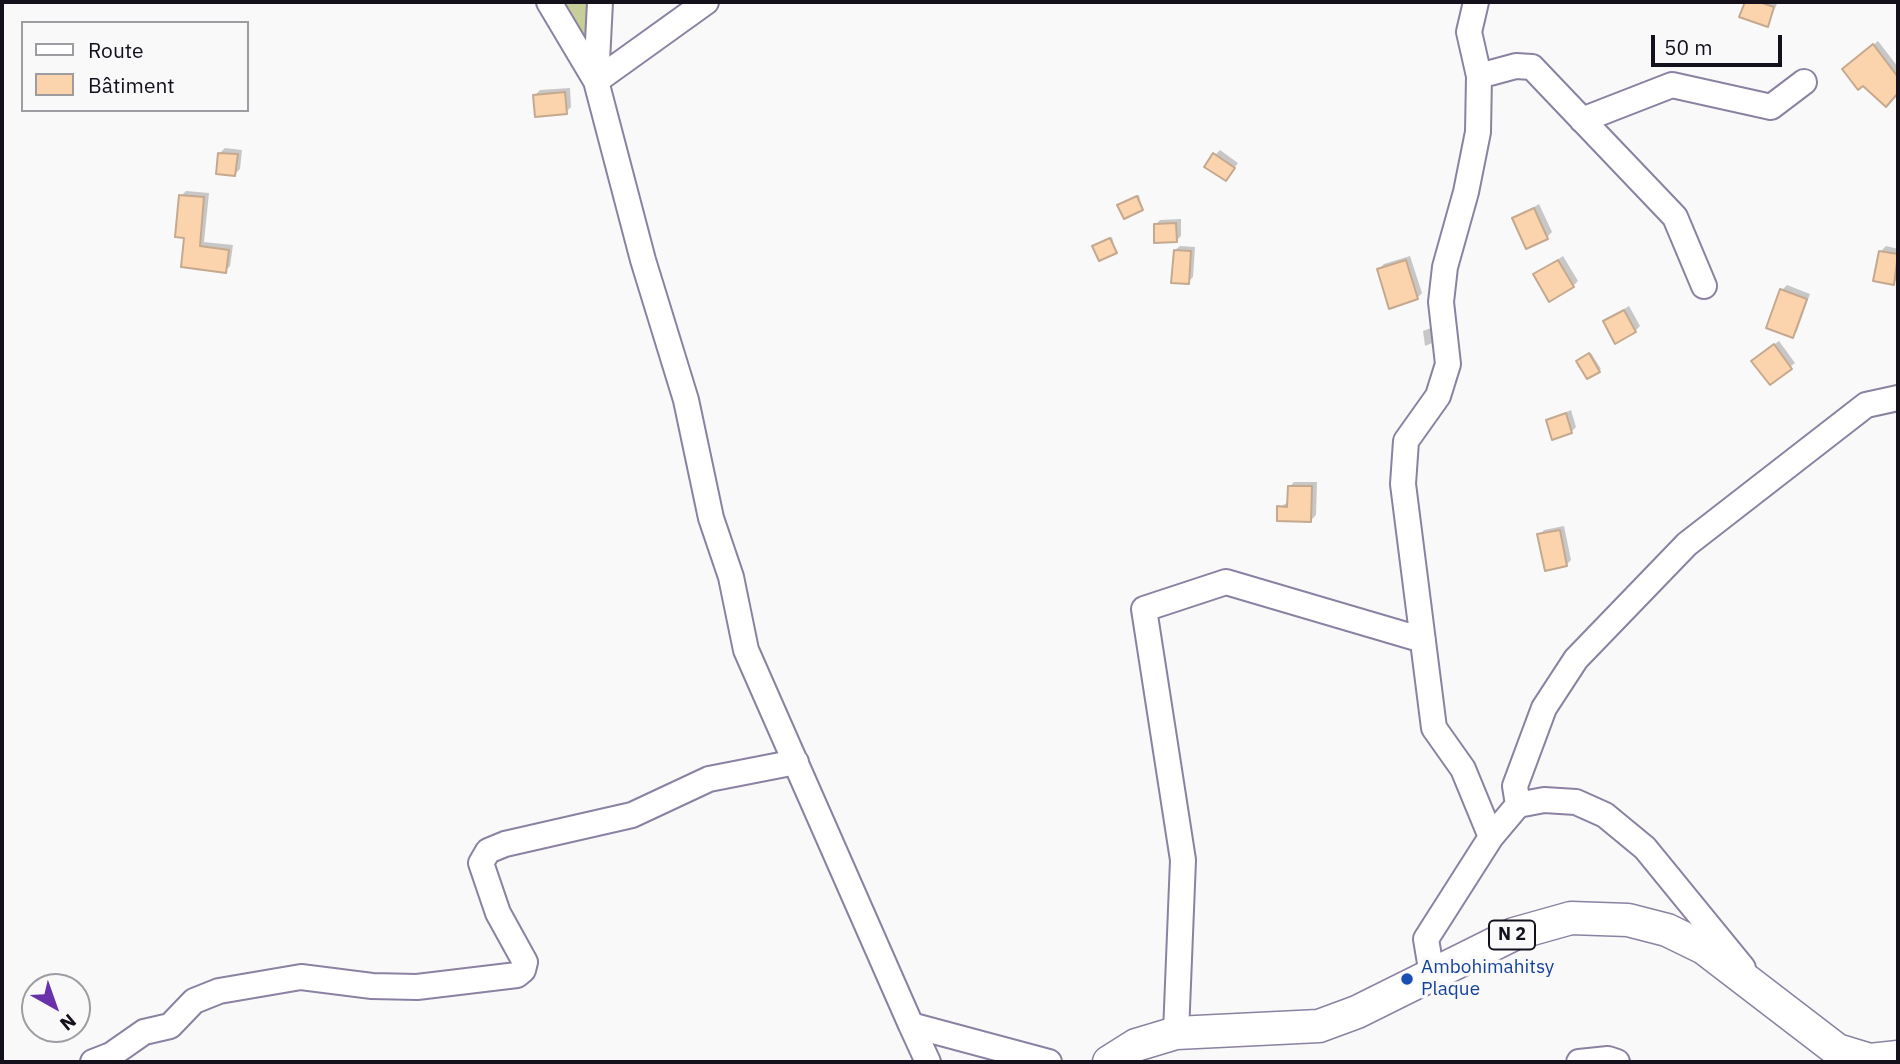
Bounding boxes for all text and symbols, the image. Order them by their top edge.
legend [21,21,248,112]
scale bar [1655,21,1786,65]
text: 50 m [1664,33,1713,61]
text: Route [88,36,144,64]
text: Bâtiment [88,71,175,99]
road number: N 2 [1489,920,1535,950]
place label: Ambohimahitsy Plaque [1421,957,1554,1001]
marker: Ambohimahitsy Plaque [1399,971,1415,987]
north arrow [21,973,91,1043]
text: N [55,1009,81,1036]

